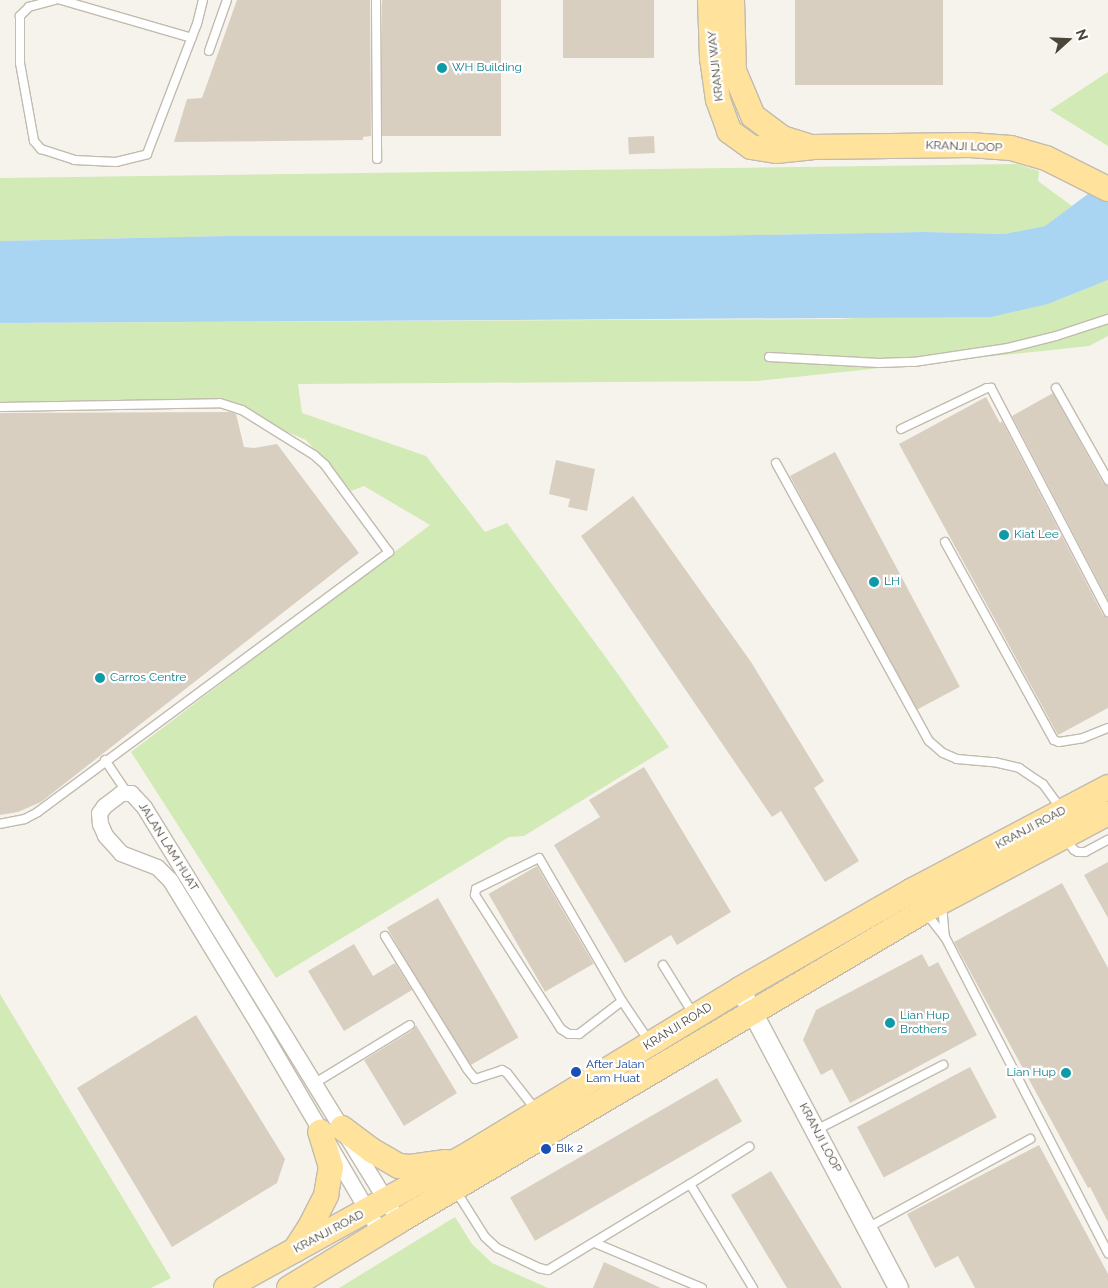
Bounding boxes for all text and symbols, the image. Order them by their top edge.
north arrow [1043,15,1093,65]
text: N [1073,27,1091,43]
street label: KRANJI WAY [705,30,727,102]
place label: WH Building [452,61,522,75]
marker: WH Building [436,62,448,74]
street label: KRANJI LOOP [925,138,1003,156]
place label: Kiat Lee [1014,528,1059,542]
marker: Kiat Lee [998,529,1010,541]
place label: LH [884,575,900,589]
marker: LH [868,576,880,588]
place label: Carros Centre [110,671,186,685]
marker: Carros Centre [94,672,106,684]
street label: JALAN LAM HUAT [135,800,201,894]
street label: KRANJI ROAD [993,803,1069,853]
street label: KRANJI ROAD [641,1000,715,1054]
place label: Lian Hup Brothers [900,1009,950,1037]
marker: Lian Hup Brothers [884,1017,896,1029]
place label: After Jalan Lam Huat [586,1058,645,1086]
marker: After Jalan Lam Huat [570,1066,582,1078]
place label: Lian Hup [1006,1066,1056,1080]
marker: Lian Hup [1060,1067,1072,1079]
street label: KRANJI LOOP [796,1101,844,1175]
place label: Blk 2 [556,1142,583,1156]
marker: Blk 2 [540,1143,552,1155]
street label: KRANJI ROAD [291,1207,367,1257]

